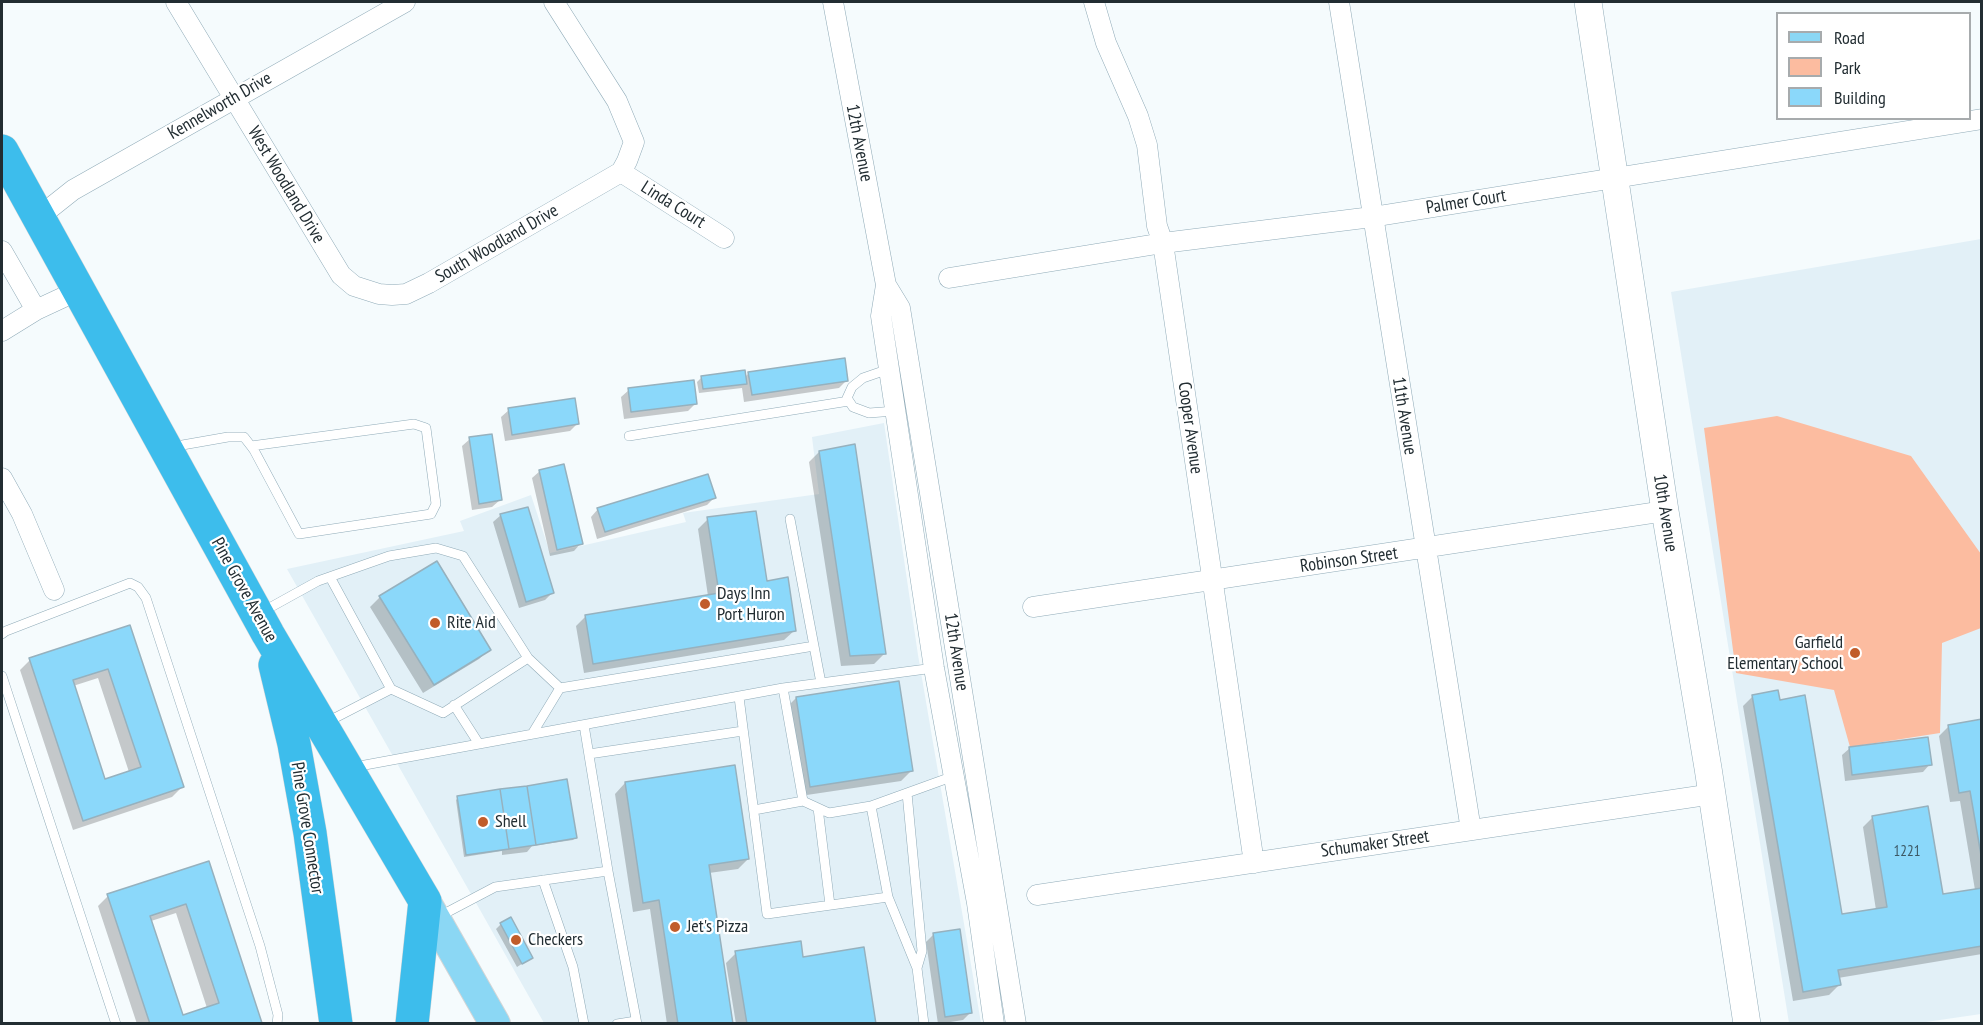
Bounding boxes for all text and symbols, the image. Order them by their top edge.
legend [1776,12,1971,120]
text: Road [1834,26,1865,49]
text: Park [1834,56,1861,79]
street label: Kennelworth Drive [164,68,276,144]
text: Building [1834,86,1886,109]
street label: 12th Avenue [841,102,877,184]
street label: West Woodland Drive [243,123,329,247]
street label: Linda Court [637,177,709,233]
street label: Palmer Court [1425,185,1507,219]
street label: South Woodland Drive [432,200,562,288]
street label: 11th Avenue [1387,376,1421,456]
street label: Cooper Avenue [1173,381,1207,475]
street label: 10th Avenue [1648,473,1682,553]
street label: Pine Grove Avenue [206,534,282,646]
street label: Robinson Street [1299,542,1399,578]
place label: Days Inn Port Huron [717,583,785,626]
marker: Days Inn Port Huron [698,597,712,611]
place label: Rite Aid [447,612,496,634]
street label: 12th Avenue [939,612,973,692]
marker: Rite Aid [428,616,442,630]
place label: Garfield Elementary School [1727,632,1843,674]
marker: Garfield Elementary School [1848,646,1862,660]
street label: Pine Grove Connector [286,760,328,896]
place label: Shell [495,811,526,833]
marker: Shell [476,815,490,829]
street label: Schumaker Street [1320,826,1430,862]
house number: 1221 [1894,843,1920,861]
place label: Jet's Pizza [687,916,748,938]
marker: Jet's Pizza [668,920,682,934]
place label: Checkers [528,929,583,951]
marker: Checkers [509,933,523,947]

